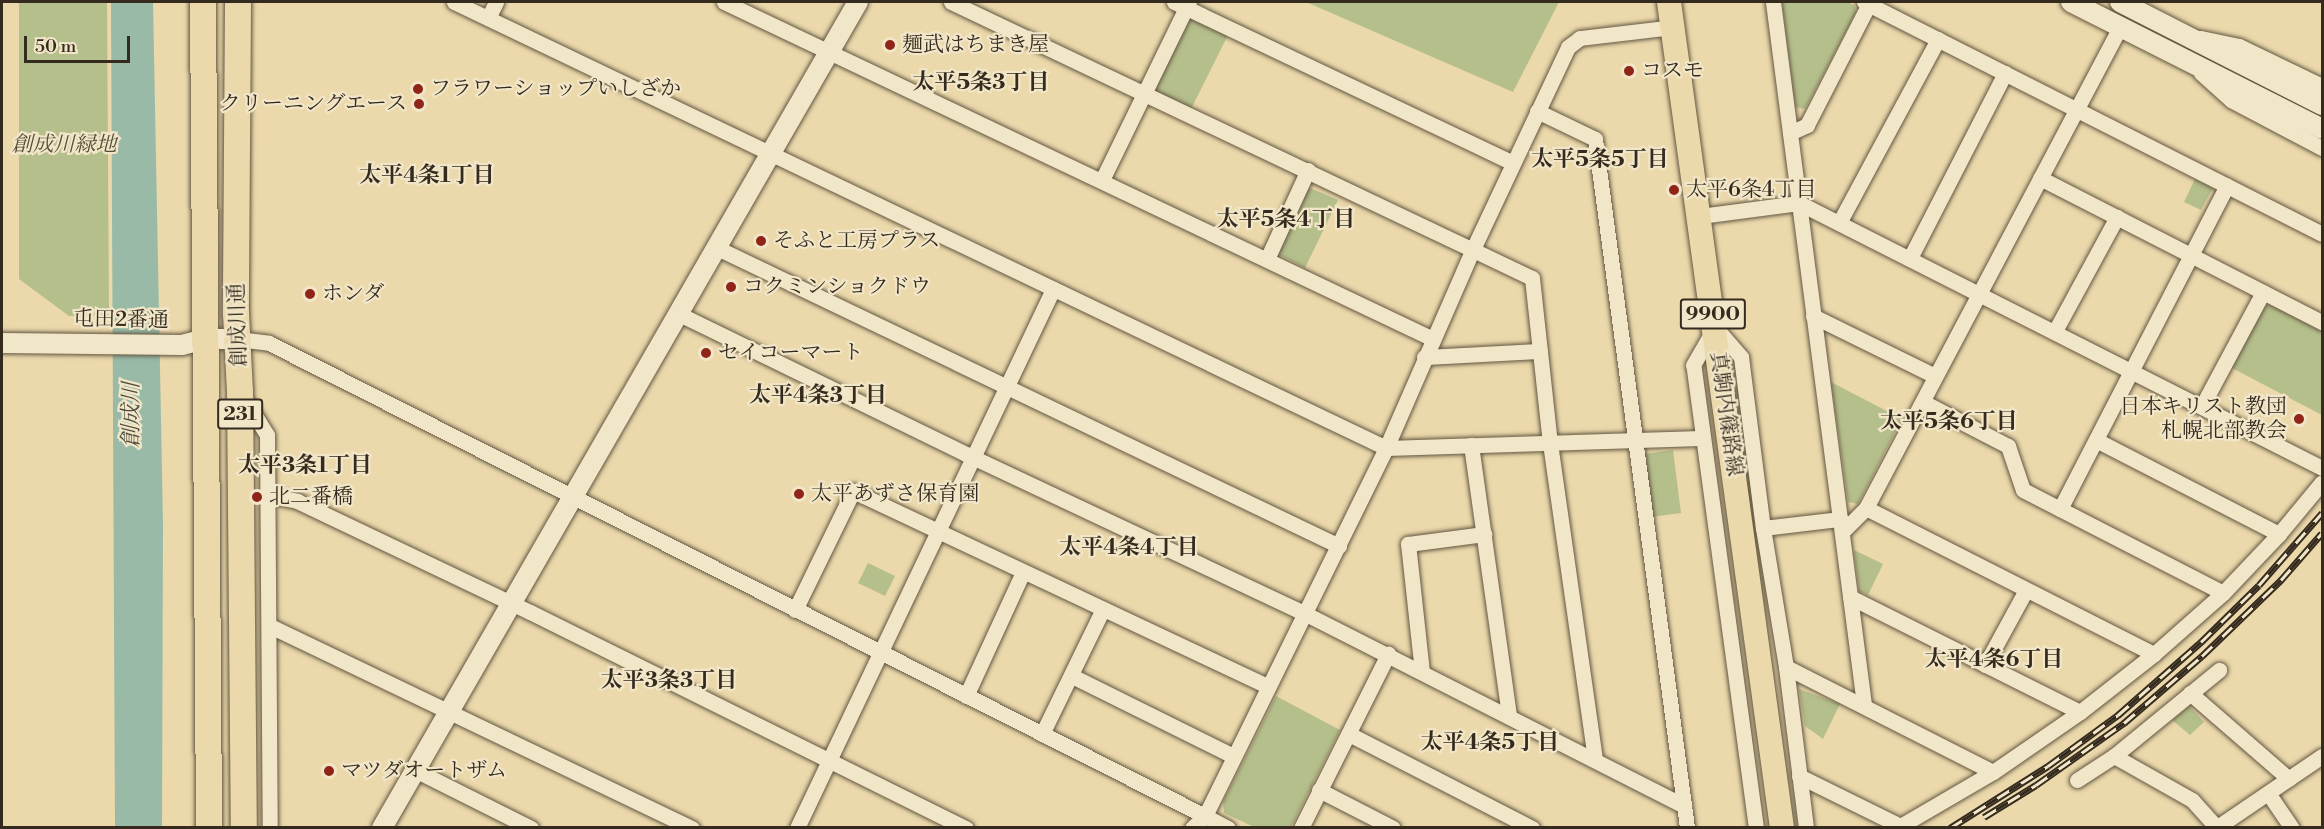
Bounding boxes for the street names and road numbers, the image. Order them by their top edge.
street label: 創成川通 [224,283,252,367]
road number: 9900 [1678,297,1748,331]
street label: 屯田2番通 [73,307,169,333]
street label: 真駒内篠路線 [1705,350,1747,478]
road number: 231 [216,397,264,431]

